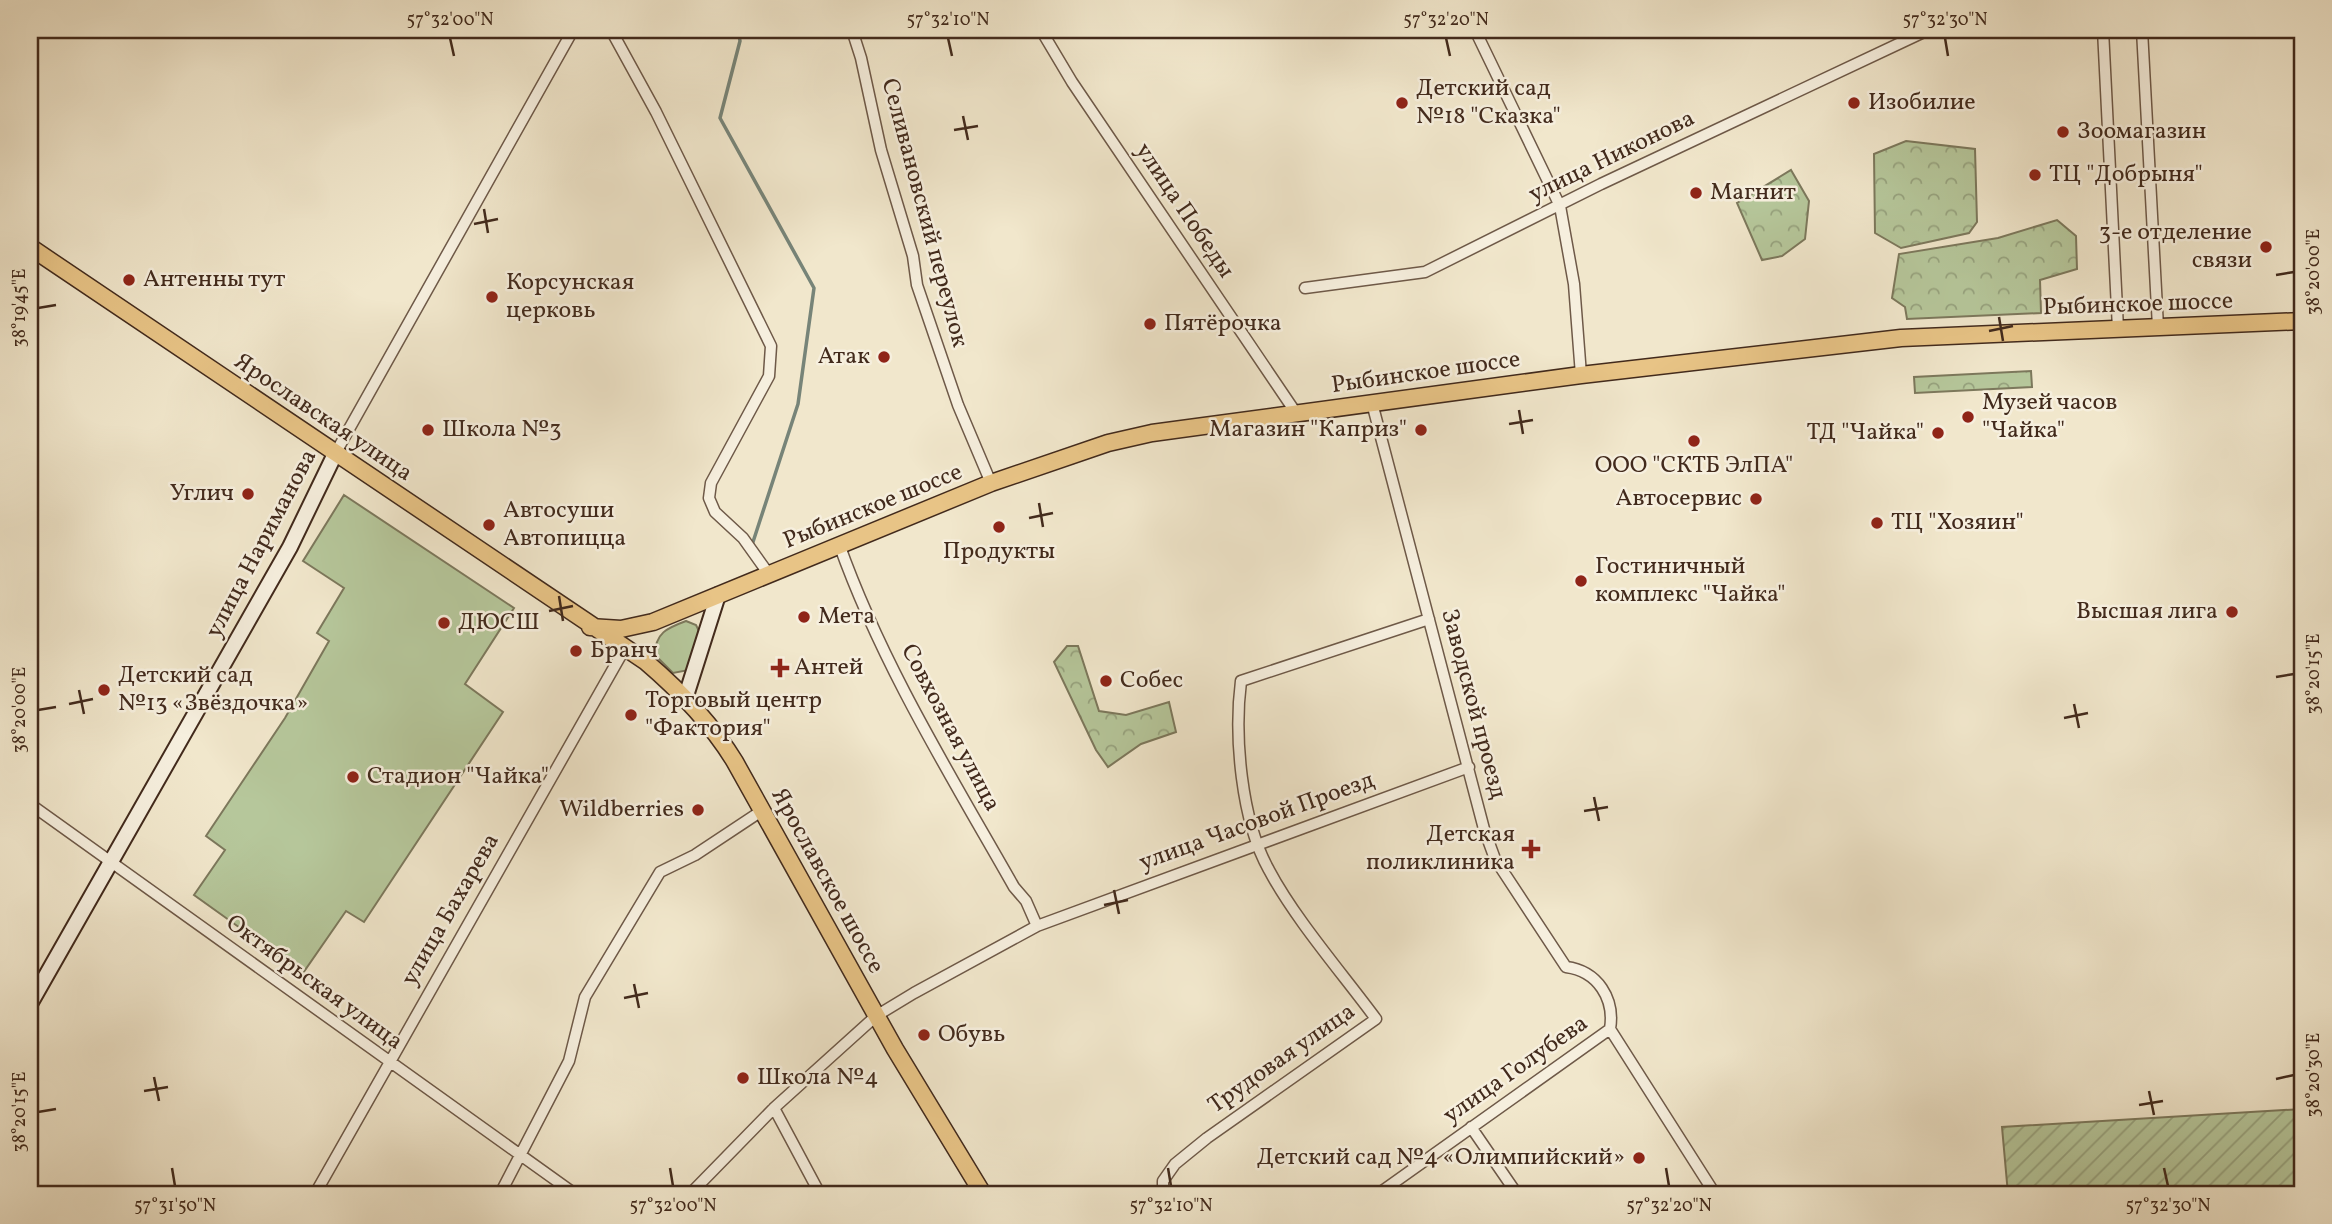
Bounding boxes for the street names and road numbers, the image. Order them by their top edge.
street label: Селивановский переулок [872,75,976,351]
street label: улица Никонова [1523,102,1701,212]
street label: улица Победы [1126,136,1242,286]
street label: Рыбинское шоссе [2042,285,2234,325]
street label: Рыбинское шоссе [1329,343,1523,403]
street label: Ярославская улица [227,346,419,490]
street label: улица Нариманова [198,444,326,644]
street label: Рыбинское шоссе [778,456,968,558]
street label: Заводской проезд [1431,605,1515,803]
street label: Совхозная улица [891,638,1009,818]
street label: улица Часовой Проезд [1135,763,1380,880]
street label: Ярославское шоссе [762,782,892,980]
street label: улица Бахарева [394,827,508,993]
street label: Октябрьская улица [218,907,410,1059]
street label: Трудовая улица [1202,996,1362,1122]
street label: улица Голубева [1437,1007,1595,1133]

